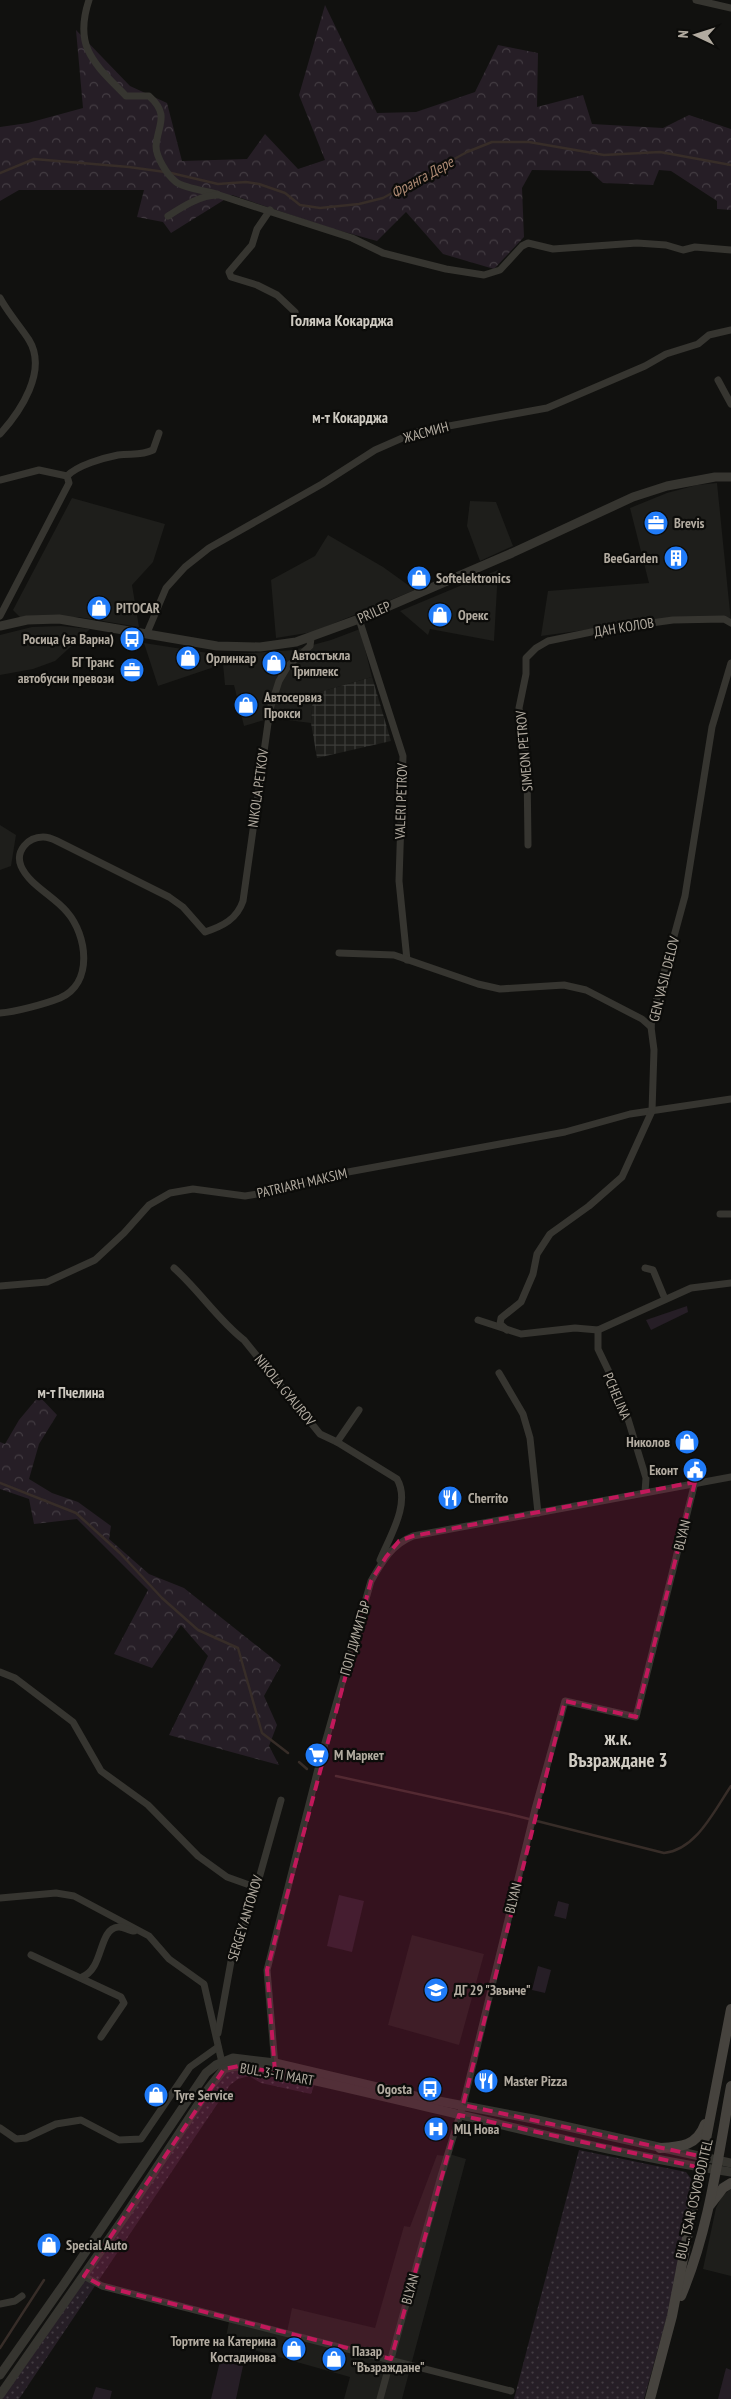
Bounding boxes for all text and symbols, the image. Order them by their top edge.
north arrow [671,10,721,60]
text: N [674,30,692,38]
water label: Франга Дере [387,152,457,202]
district label: Голяма Кокарджа [291,310,394,330]
district label: м-т Кокарджа [312,408,388,427]
street label: ЖАСМИН [401,417,451,447]
office icon: Brevis [643,510,669,536]
place label: Brevis [674,514,705,532]
building icon: BeeGarden [663,545,689,571]
place label: BeeGarden [604,549,658,567]
shop icon: Softelektronics [406,565,432,591]
place label: Softelektronics [436,569,511,587]
shop icon: PITOCAR [86,595,112,621]
street label: PRILEP [355,597,393,627]
place label: PITOCAR [116,599,160,617]
shop icon: Орекс [427,602,453,628]
place label: Орекс [458,606,489,624]
street label: ДАН КОЛОВ [593,613,655,641]
bus stop icon: Росица (за Варна) [119,626,145,652]
place label: Росица (за Варна) [23,630,114,648]
shop icon: Орлинкар [175,645,201,671]
place label: Автостъкла Триплекс [291,646,351,680]
place label: Орлинкар [206,649,256,667]
shop icon: Автостъкла Триплекс [261,650,287,676]
place label: БГ Транс автобусни превози [18,653,114,687]
office icon: БГ Транс автобусни превози [119,657,145,683]
place label: Автосервиз Прокси [263,688,322,722]
shop icon: Автосервиз Прокси [233,692,259,718]
street label: SIMEON PETROV [511,709,537,792]
street label: NIKOLA PETKOV [244,747,272,828]
street label: VALERI PETROV [391,762,411,840]
street label: GEN. VASIL DELOV [645,934,683,1023]
street label: PATRIARH MAKSIM [255,1164,349,1202]
street label: NIKOLA GYAUROV [251,1351,320,1430]
street label: PCHELINA [599,1370,635,1423]
district label: м-т Пчелина [37,1383,105,1402]
shop icon: Николов [674,1429,700,1455]
place label: Николов [626,1433,670,1451]
public building icon: Еконт [682,1457,708,1483]
place label: Еконт [649,1461,678,1479]
restaurant icon: Cherrito [437,1485,463,1511]
place label: Cherrito [468,1489,508,1507]
street label: BLYAN [670,1518,694,1552]
street label: ПОП ДИМИТЪР [336,1599,374,1677]
district label: ж.к. Възраждане 3 [568,1726,668,1772]
supermarket icon: М Маркет [304,1742,330,1768]
place label: М Маркет [334,1746,384,1764]
street label: SERGEY ANTONOV [223,1872,267,1963]
street label: BLYAN [501,1881,525,1915]
school or university icon: ДГ 29 "Звънче" [423,1977,449,2003]
place label: ДГ 29 "Звънче" [454,1981,531,1999]
street label: BUL. 3-TI MART [239,2059,316,2089]
restaurant icon: Master Pizza [473,2068,499,2094]
place label: Master Pizza [504,2072,568,2090]
bus stop icon: Ogosta [417,2076,443,2102]
place label: Ogosta [377,2080,412,2098]
shop icon: Tyre Service [143,2082,169,2108]
place label: Tyre Service [174,2086,233,2104]
hospital icon: МЦ Нова [423,2116,449,2142]
place label: МЦ Нова [454,2120,500,2138]
street label: BUL. TSAR OSVOBODITEL [671,2137,717,2261]
shop icon: Special Auto [36,2232,62,2258]
place label: Special Auto [66,2236,128,2254]
street label: BLYAN [397,2272,423,2306]
place label: Тортите на Катерина Костадинова [170,2332,276,2366]
shop icon: Тортите на Катерина Костадинова [281,2336,307,2362]
place label: Пазар "Възраждане" [352,2342,425,2376]
shop icon: Пазар "Възраждане" [321,2346,347,2372]

